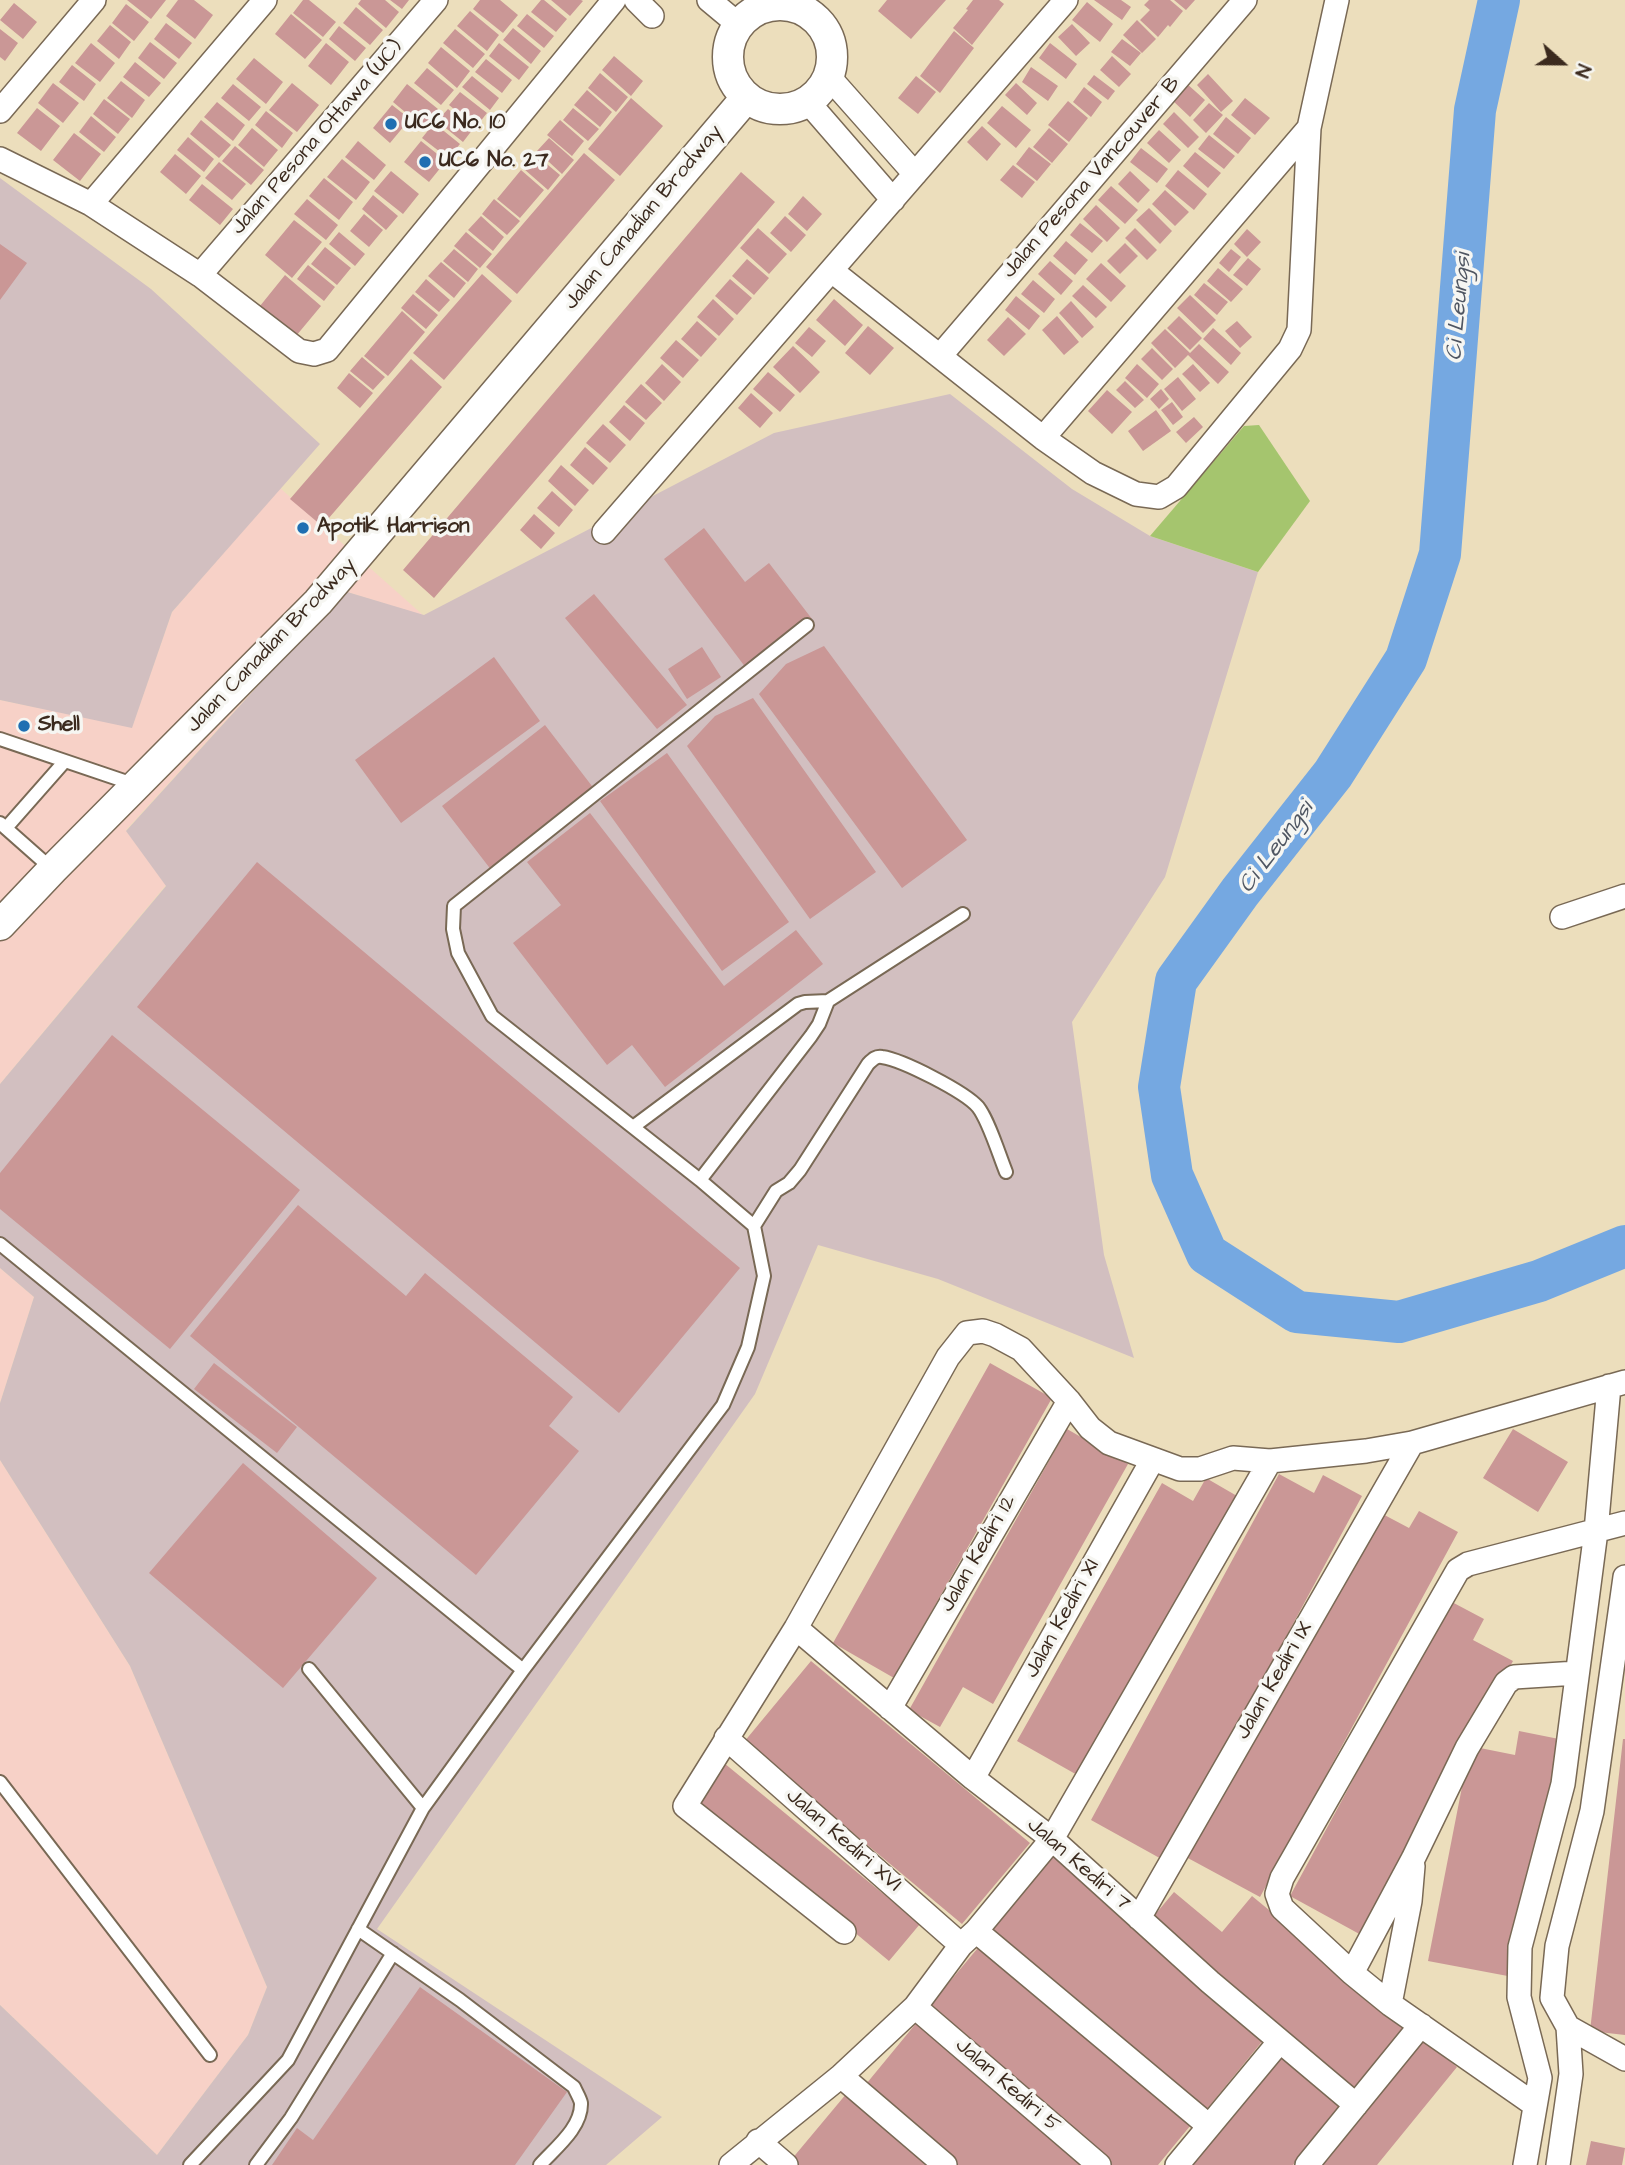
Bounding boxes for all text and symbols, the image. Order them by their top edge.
north arrow [1527,28,1597,98]
street label: Jalan Pesona Ottawa (UC) [227,36,409,240]
text: N [1567,60,1597,81]
street label: Jalan Pesona Vancouver B [998,72,1186,284]
place label: UC6 No. 10 [405,111,506,137]
marker: UC6 No. 10 [383,116,399,132]
street label: Jalan Canadian Brodway [559,121,729,315]
place label: UC6 No. 27 [439,149,549,175]
marker: UC6 No. 27 [417,154,433,170]
water label: Ci Leungsi [1442,252,1478,362]
place label: Apotik Harrison [317,515,470,541]
marker: Apotik Harrison [295,520,311,536]
street label: Jalan Canadian Brodway [182,553,362,739]
place label: Shell [38,713,80,739]
marker: Shell [16,718,32,734]
water label: Ci Leungsi [1234,797,1320,899]
street label: Jalan Kediri 12 [935,1491,1023,1617]
street label: Jalan Kediri XI [1020,1555,1106,1683]
street label: Jalan Kediri IX [1231,1618,1319,1744]
street label: Jalan Kediri XVI [780,1784,906,1898]
street label: Jalan Kediri 7 [1021,1813,1135,1917]
street label: Jalan Kediri 5 [949,2034,1065,2138]

